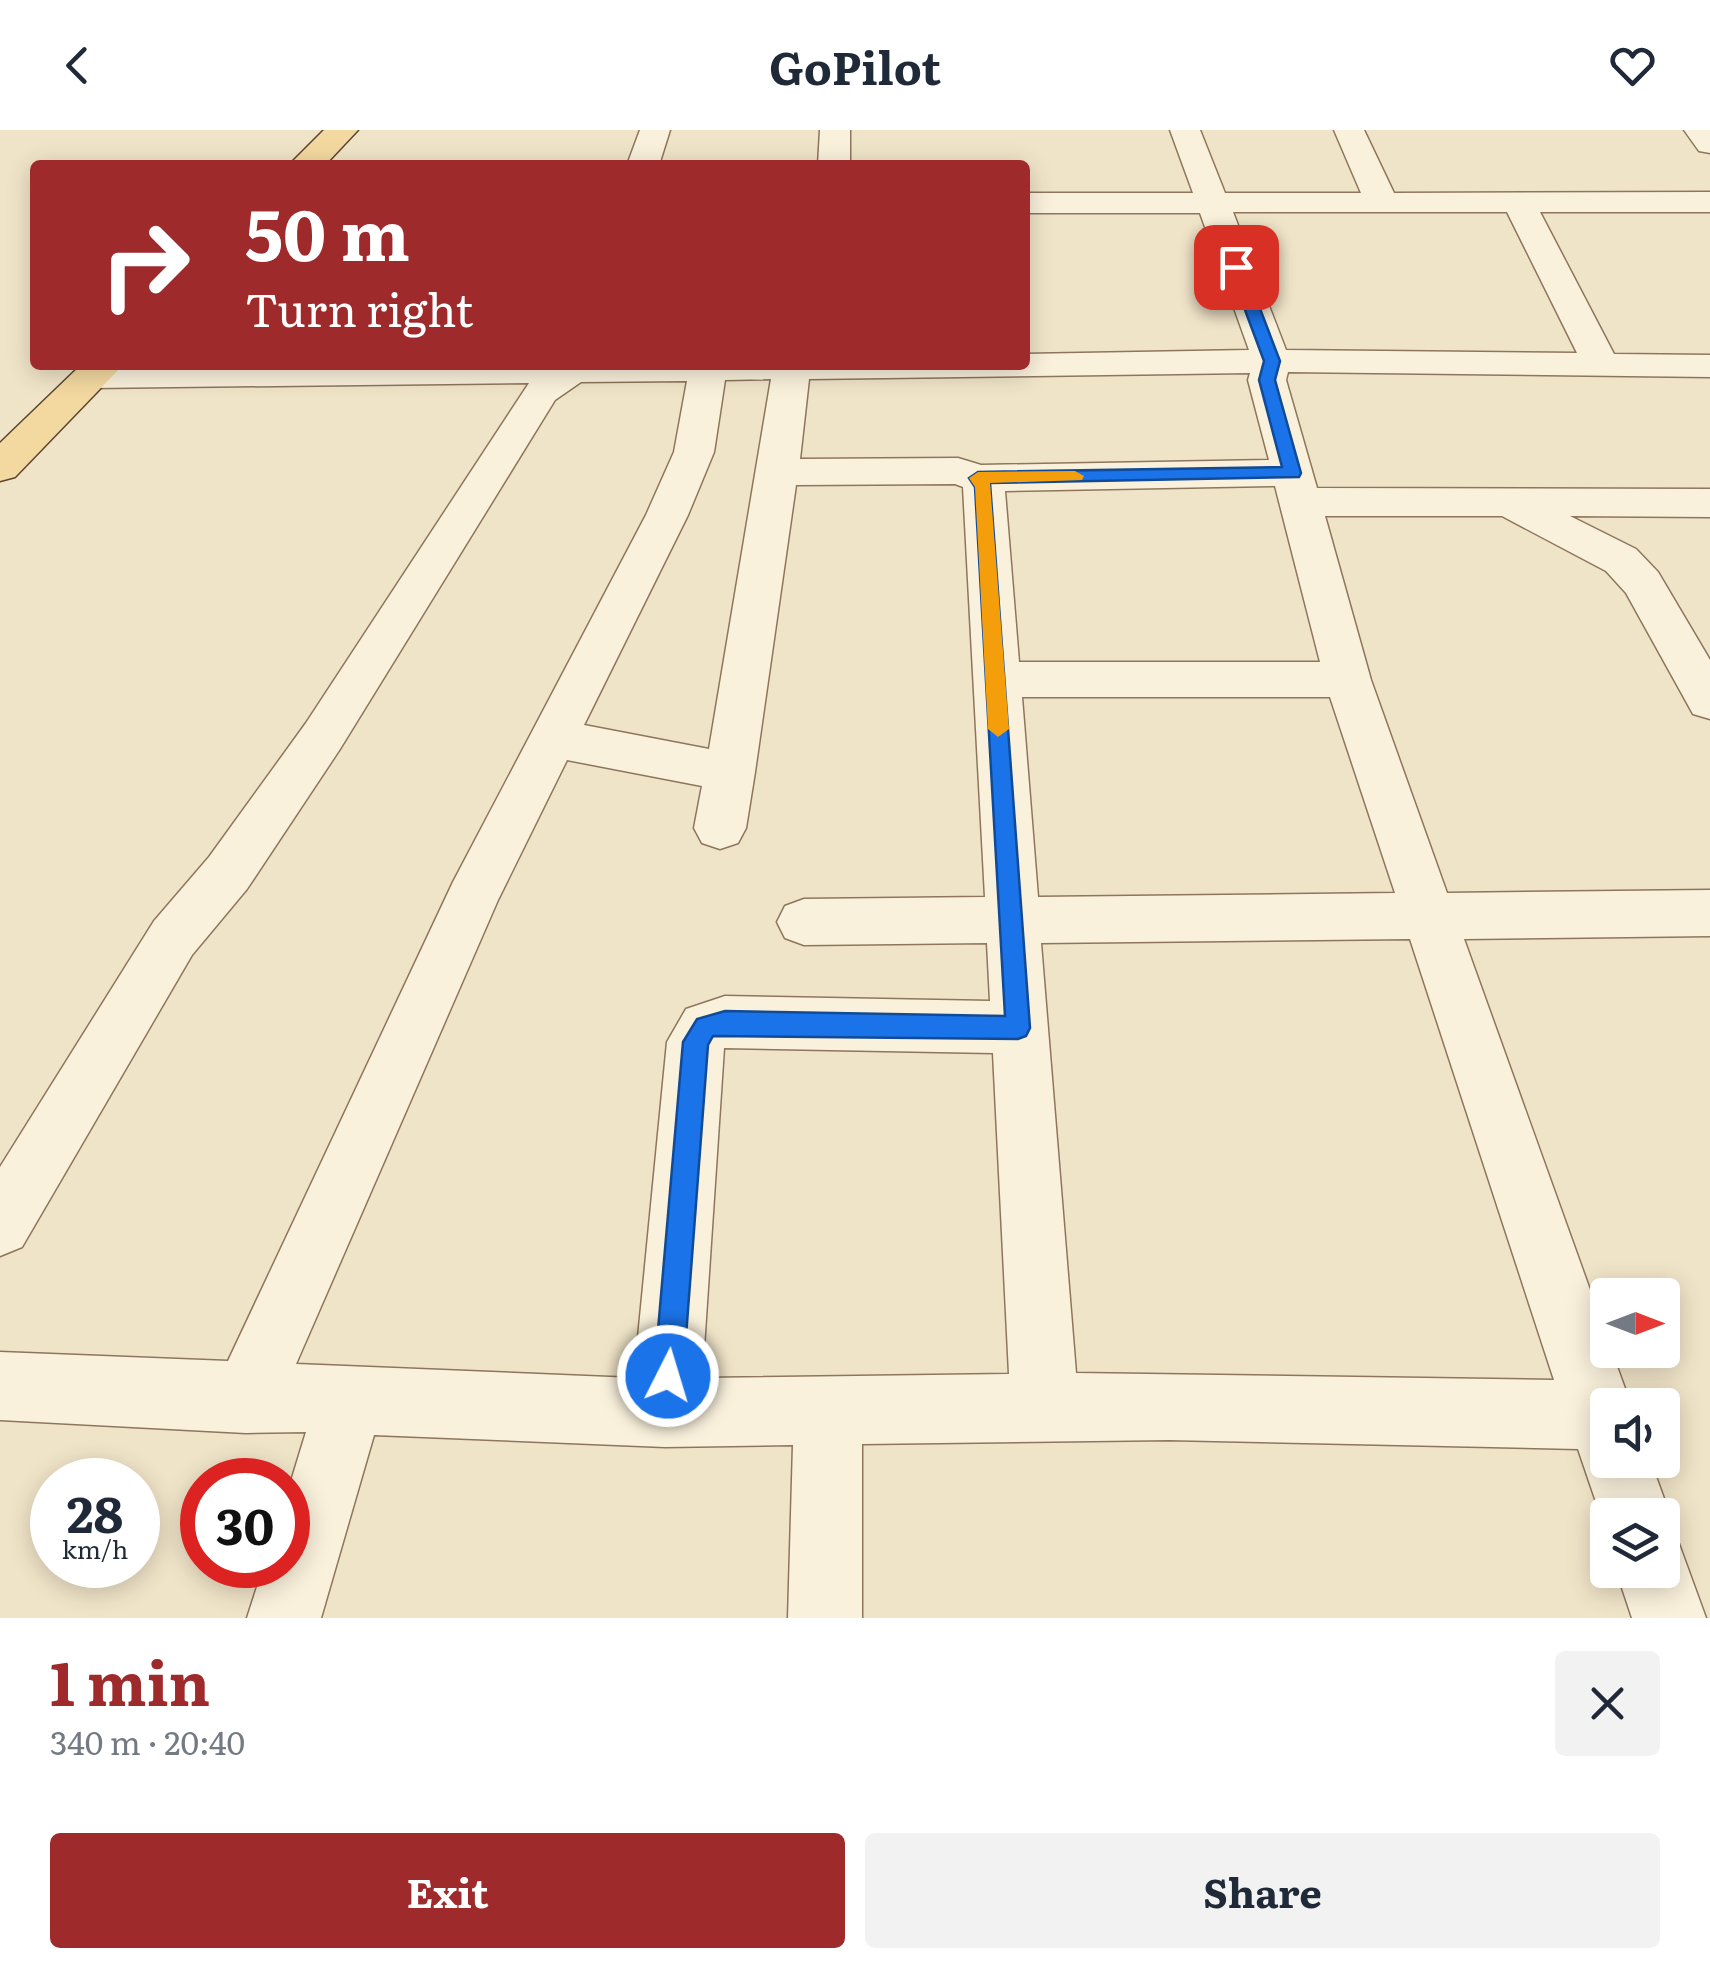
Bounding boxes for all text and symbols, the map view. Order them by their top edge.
text: GoPilot [769,32,941,99]
icon: back [50,38,105,93]
icon: heart [1605,38,1660,93]
text: 50 m [245,179,410,283]
icon: right [80,200,210,330]
pin [1194,225,1279,310]
icon: arrive [1209,240,1264,295]
text: Turn right [245,274,473,341]
north arrow [1590,1278,1680,1368]
map controls [1590,1278,1680,1588]
position arrow [616,1324,720,1428]
button: sound [1590,1388,1680,1478]
speed limit sign: 30 [180,1458,310,1588]
text: 28 [67,1474,123,1548]
button: layers [1590,1498,1680,1588]
text: km/h [62,1530,128,1567]
text: 1 min [50,1635,210,1724]
button: close [1555,1651,1660,1756]
text: 340 m · 20:40 [50,1717,245,1765]
button: Exit [50,1833,845,1948]
button: Share [865,1833,1660,1948]

